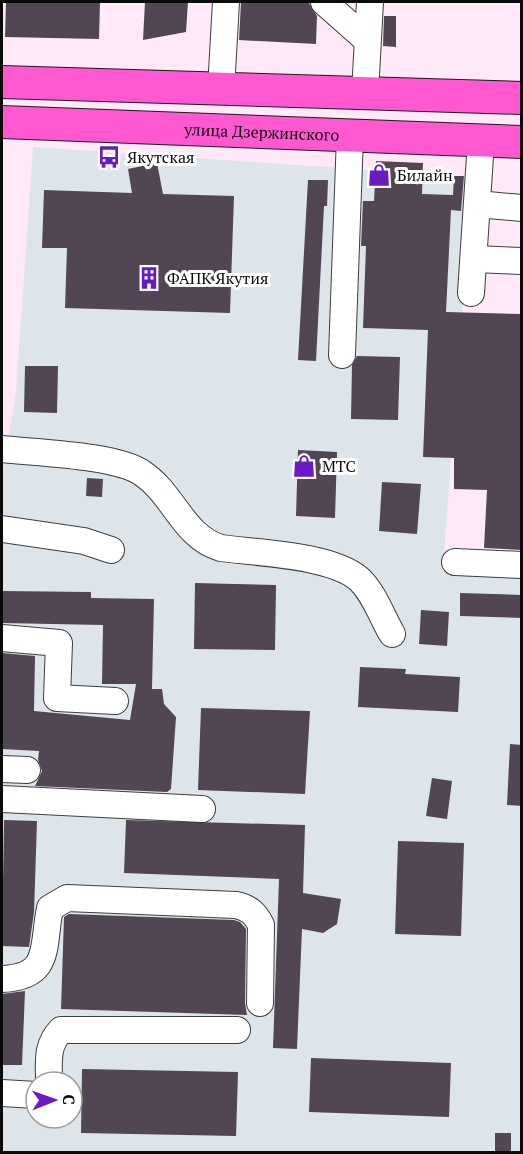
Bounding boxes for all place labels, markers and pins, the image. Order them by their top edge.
bus stop icon: Якутская [96,144,122,170]
place label: Якутская [127,146,195,168]
shop icon: Билайн [366,162,392,188]
place label: Билайн [397,164,453,186]
building icon: ФАПК Якутия [136,265,162,291]
place label: ФАПК Якутия [167,267,269,289]
shop icon: МТС [291,453,317,479]
place label: МТС [322,455,356,477]

